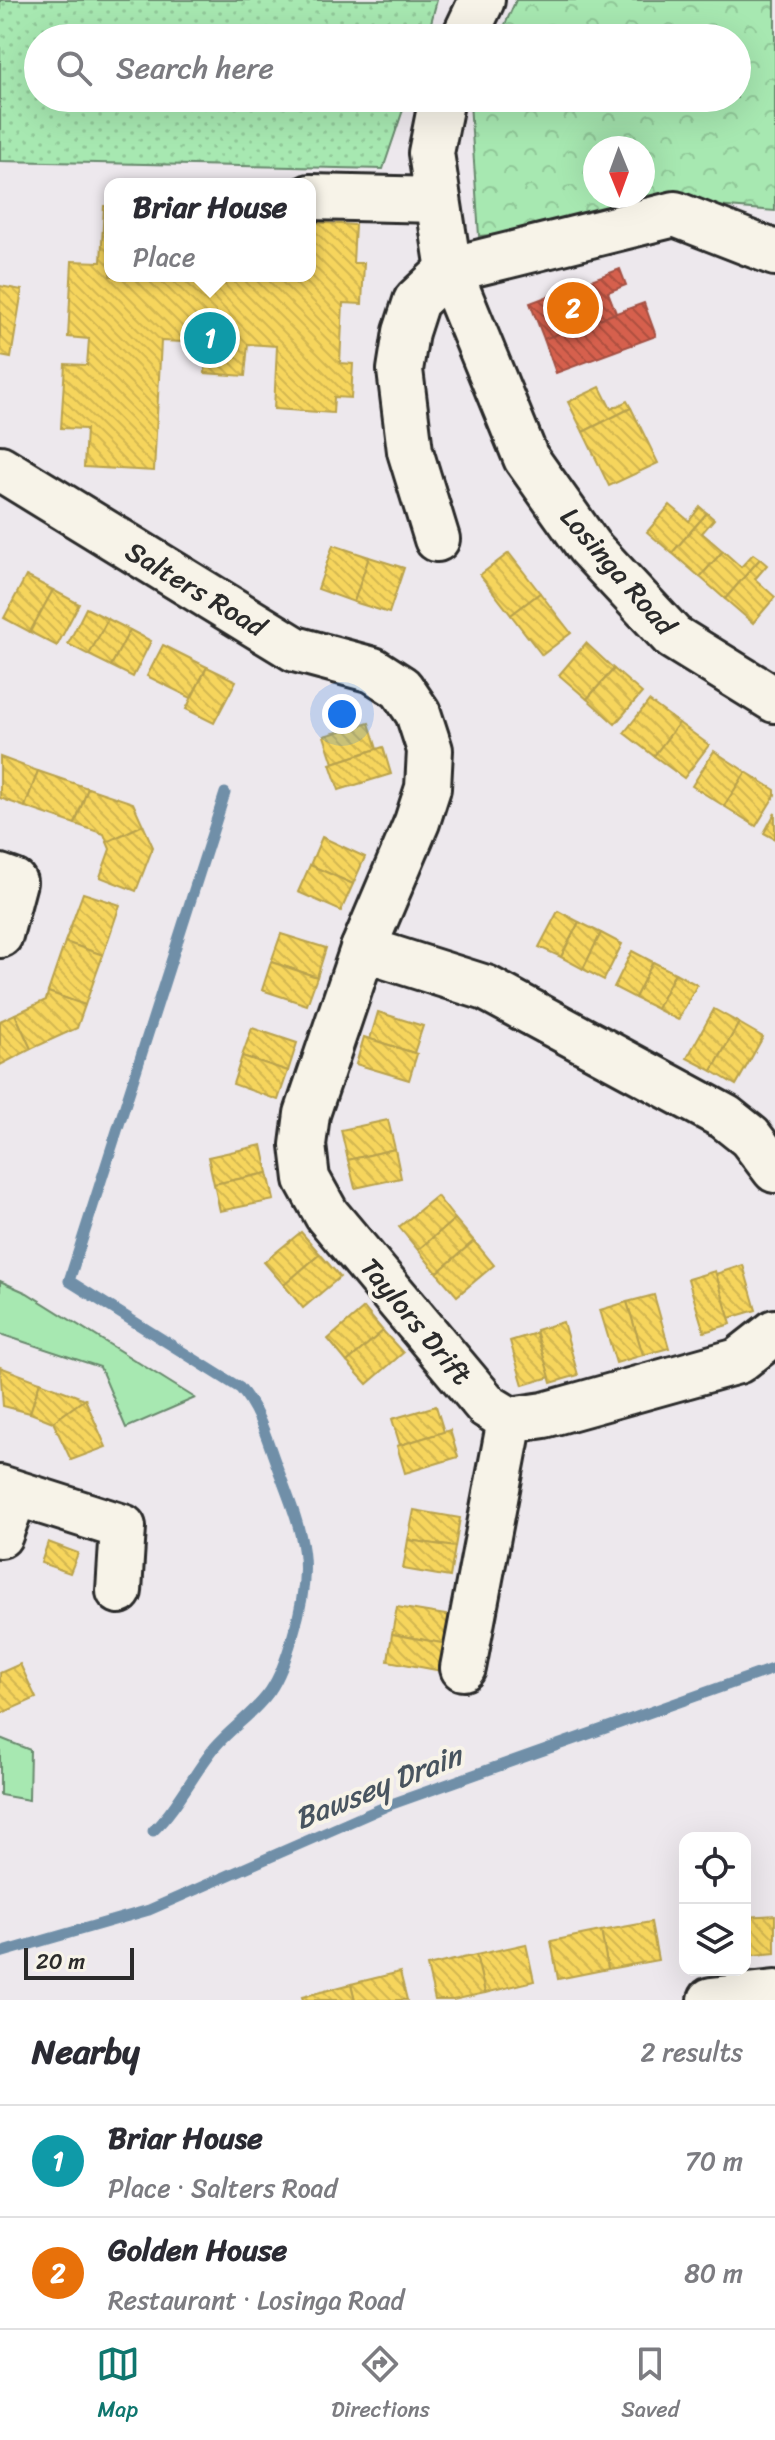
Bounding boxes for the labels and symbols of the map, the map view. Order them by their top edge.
north arrow [583,136,655,208]
pin: 2 [547,278,599,338]
pin: 1 [184,308,236,368]
street label: Losinga Road [548,495,690,649]
street label: Salters Road [116,527,278,652]
your location [322,694,362,734]
street label: Taylors Drift [347,1246,485,1396]
water label: Bawsey Drain [286,1728,473,1845]
scale bar [24,1944,134,1980]

